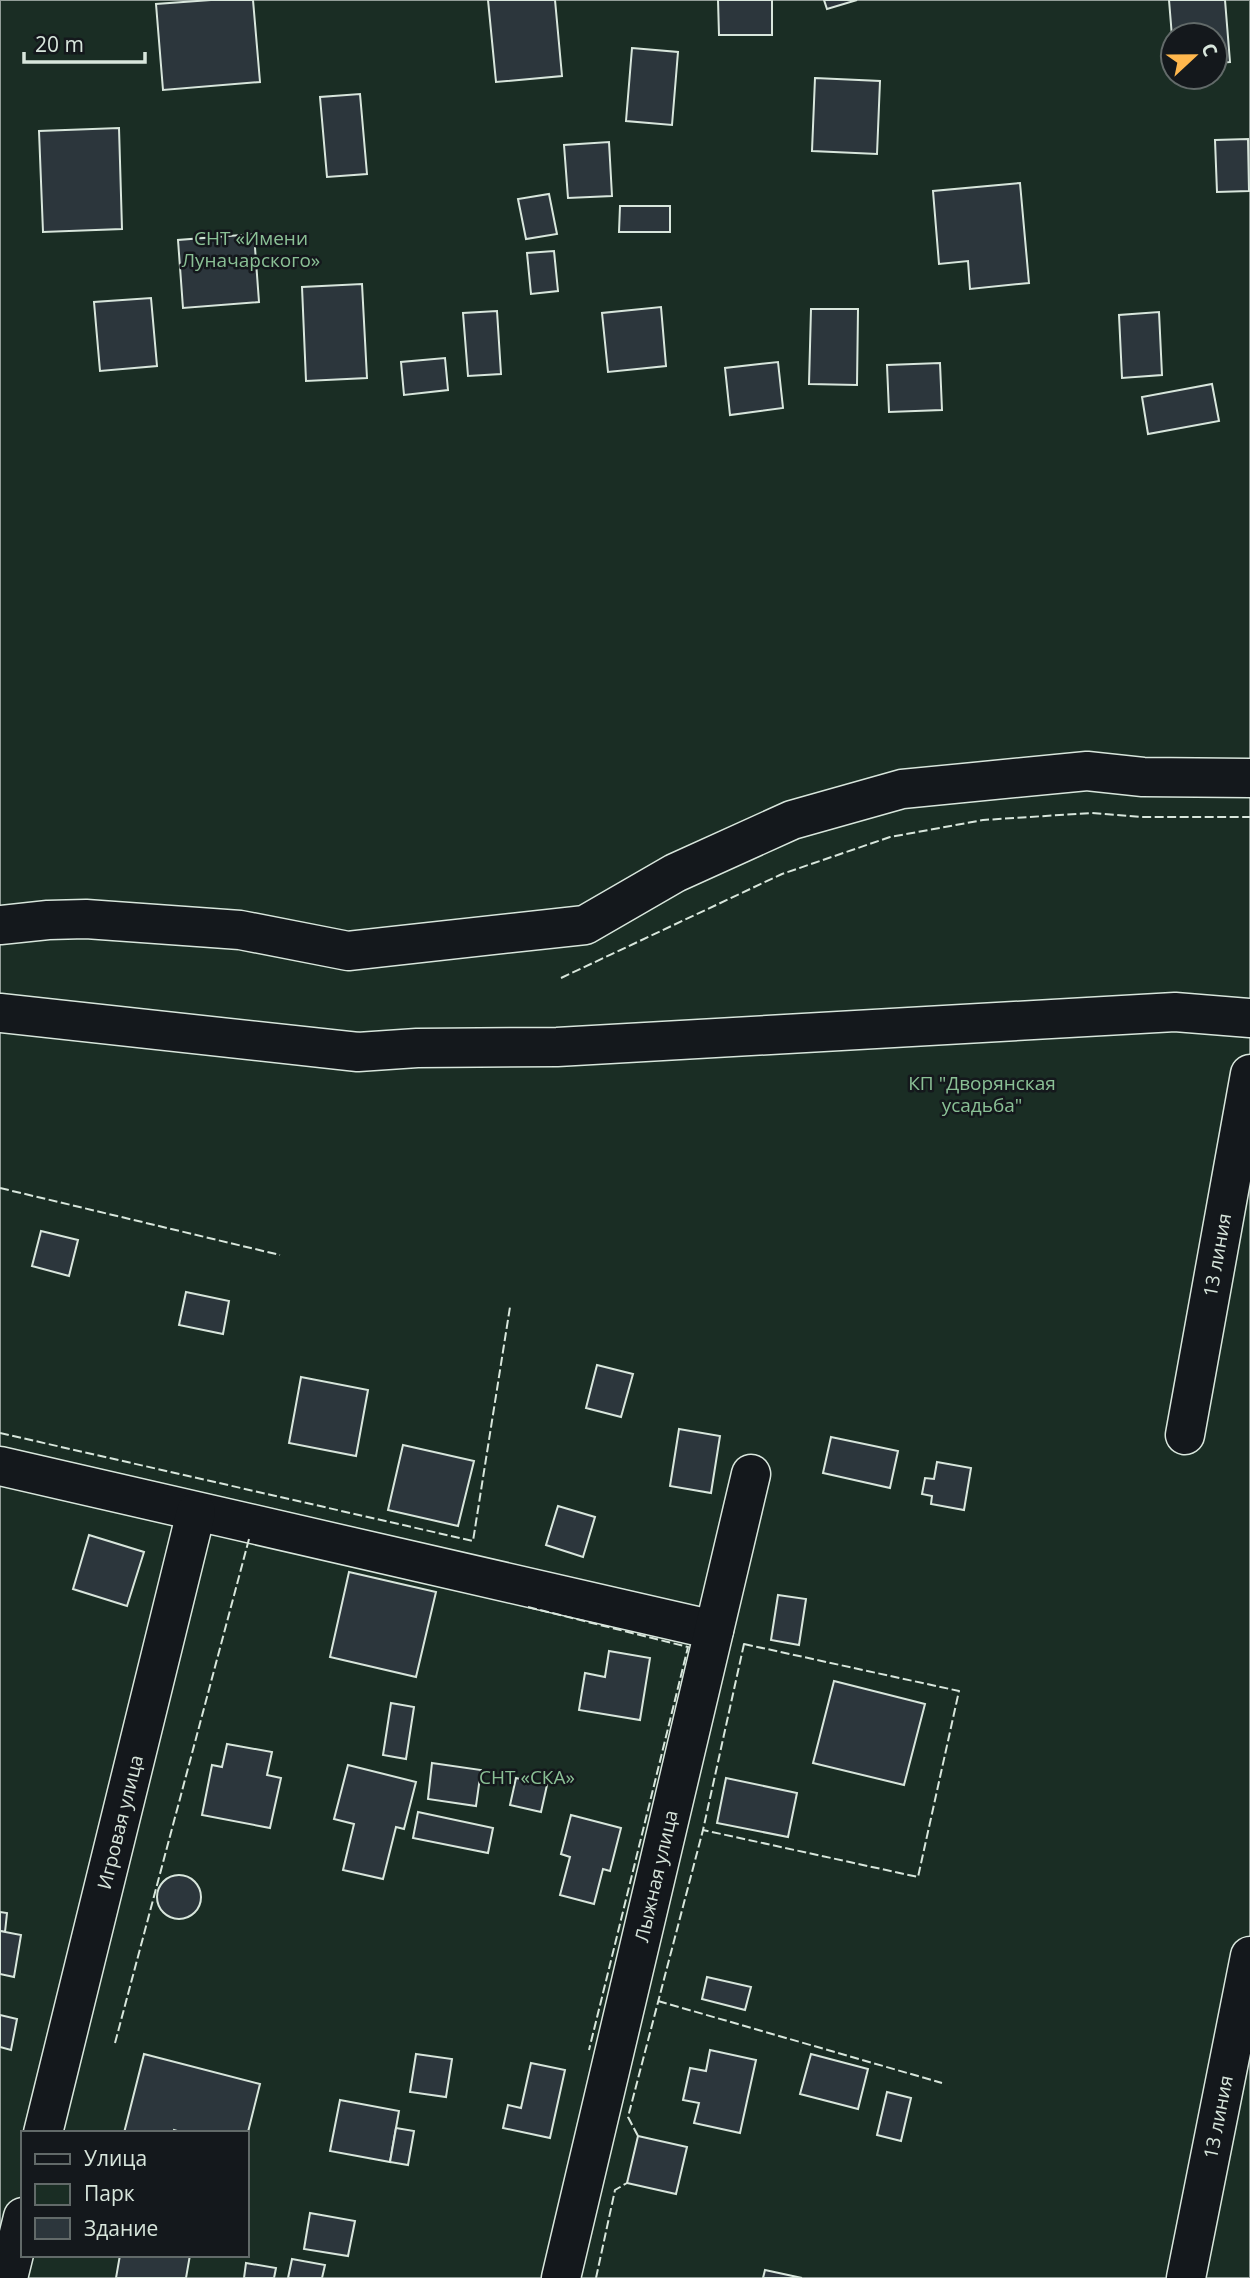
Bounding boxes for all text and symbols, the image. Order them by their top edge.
scale bar [24,21,145,65]
north arrow [1159,21,1229,91]
text: 20 m [35,30,84,58]
text: С [1195,39,1224,60]
park label: СНТ «Имени Луначарского» [182,225,320,273]
park label: КП "Дворянская усадьба" [908,1070,1056,1118]
street label: 13 линия [1197,1211,1237,1299]
street label: Игровая улица [91,1752,149,1892]
park label: СНТ «СКА» [479,1764,575,1790]
street label: Лыжная улица [628,1807,684,1945]
street label: 13 линия [1197,2073,1239,2161]
legend [21,2131,248,2257]
text: Улица [84,2144,147,2172]
text: Парк [84,2179,135,2207]
text: Здание [84,2214,158,2242]

